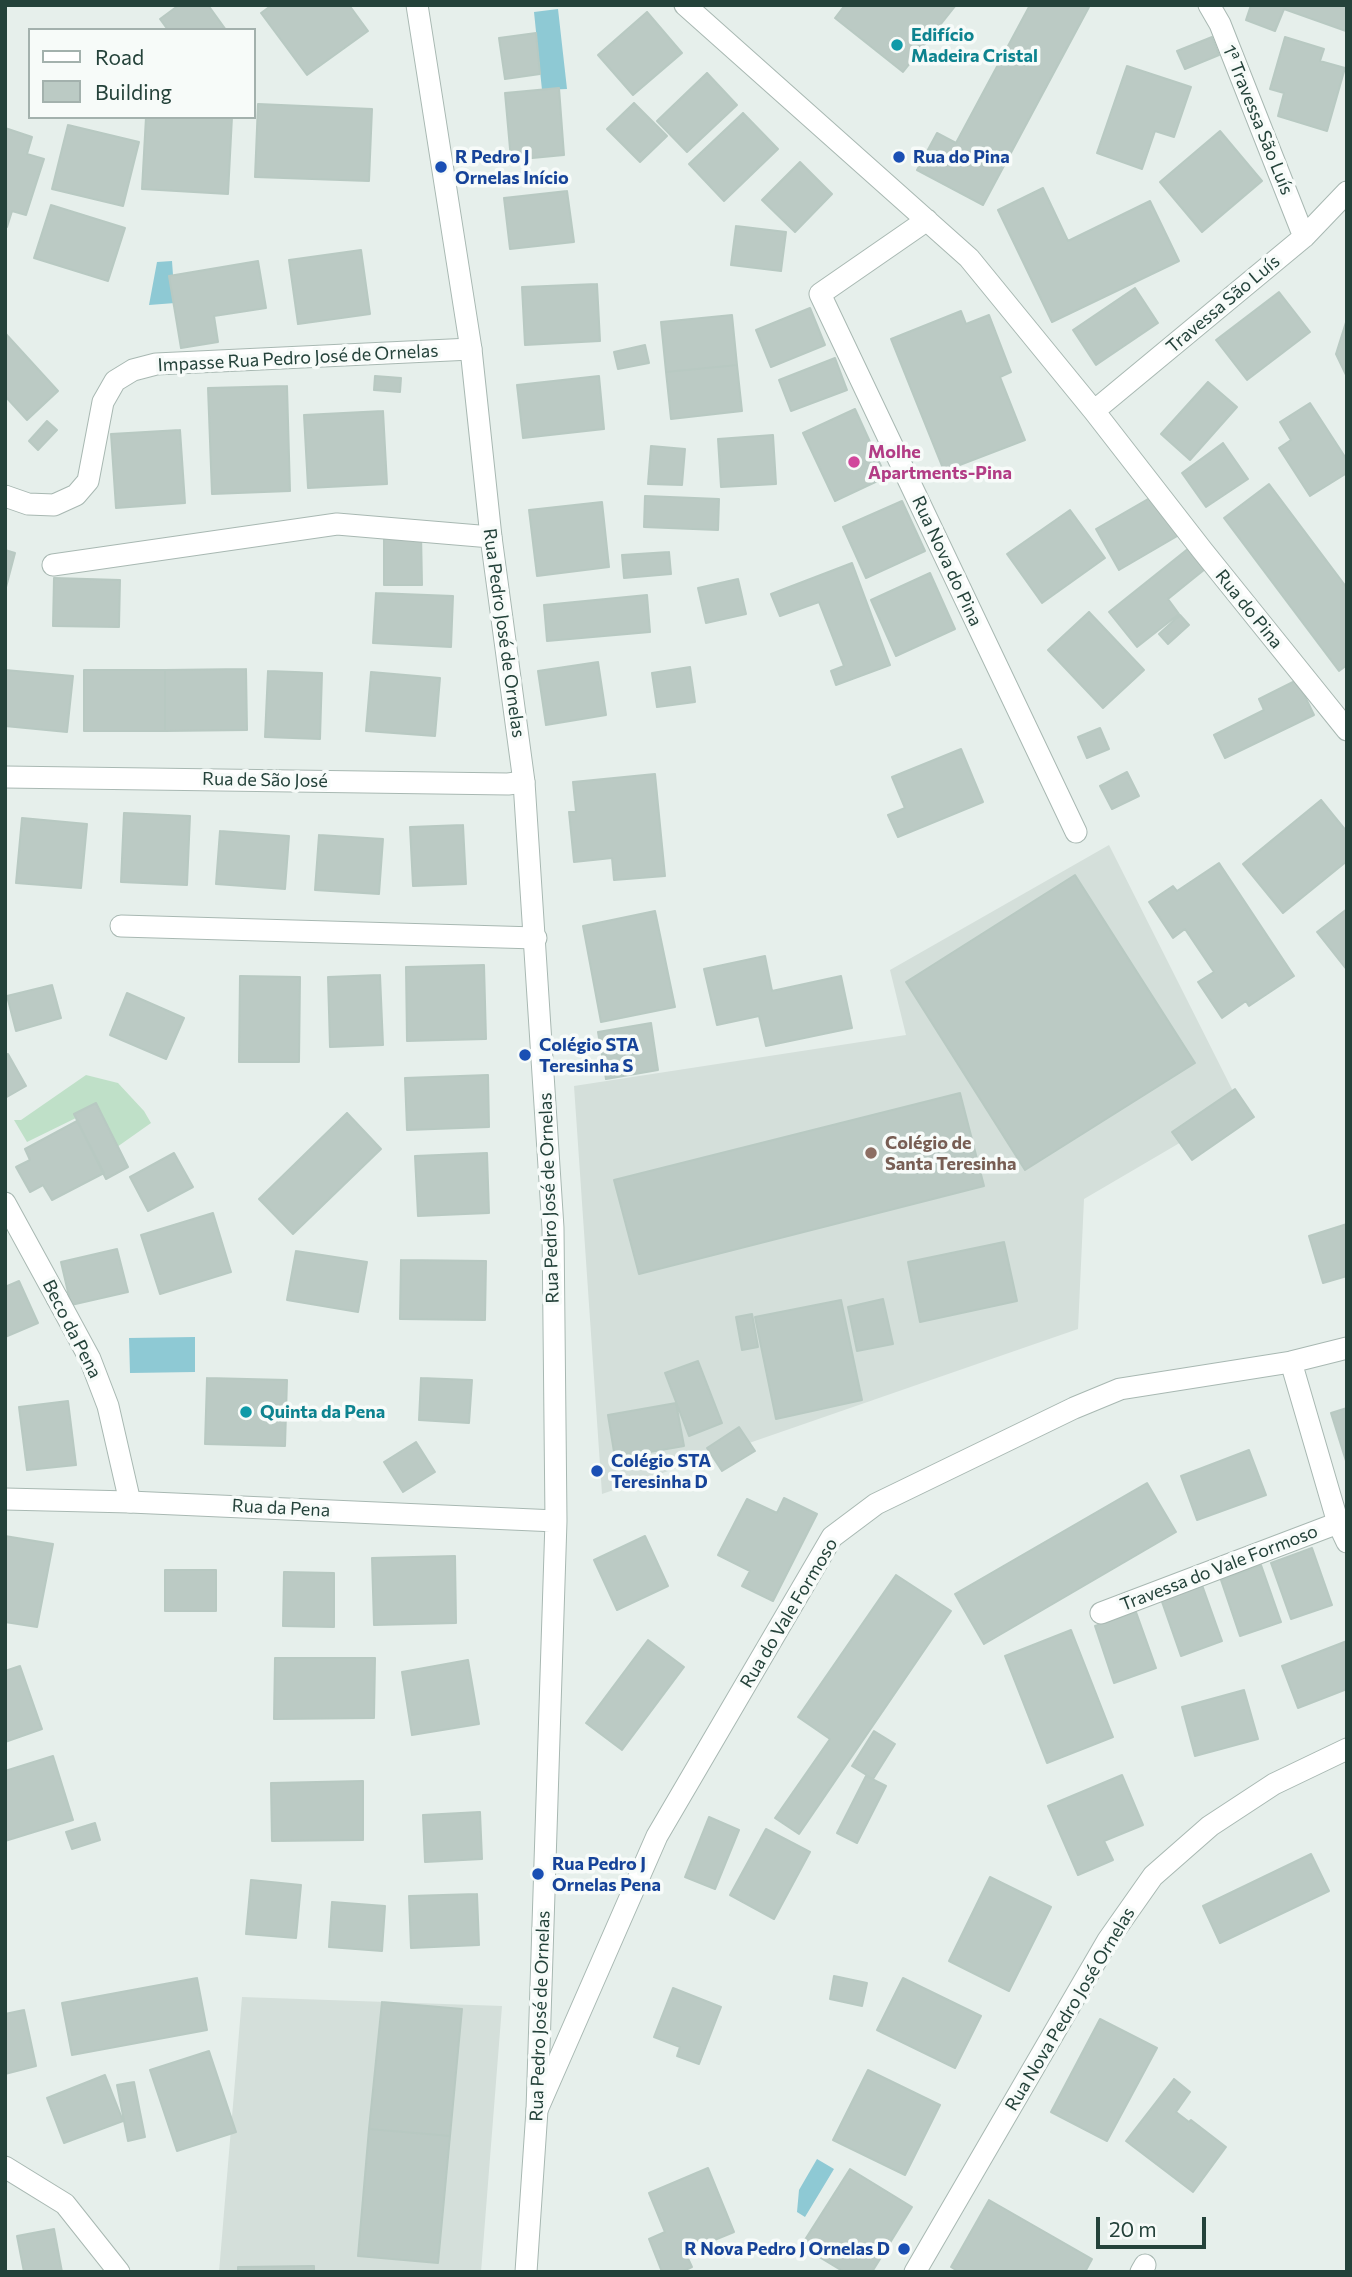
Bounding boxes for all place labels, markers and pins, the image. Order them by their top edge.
place label: Edifício Madeira Cristal [911,24,1038,66]
marker: Edifício Madeira Cristal [889,37,905,53]
place label: R Pedro J Ornelas Início [455,146,569,188]
place label: Rua do Pina [913,146,1010,168]
marker: Rua do Pina [891,149,907,165]
marker: R Pedro J Ornelas Início [433,159,449,175]
place label: Molhe Apartments-Pina [868,441,1012,484]
marker: Molhe Apartments-Pina [846,454,862,470]
place label: Colégio STA Teresinha S [539,1034,639,1076]
marker: Colégio STA Teresinha S [517,1047,533,1063]
place label: Colégio de Santa Teresinha [885,1132,1016,1174]
marker: Colégio de Santa Teresinha [863,1145,879,1161]
place label: Quinta da Pena [260,1401,385,1423]
marker: Quinta da Pena [238,1404,254,1420]
place label: Colégio STA Teresinha D [611,1450,711,1492]
marker: Colégio STA Teresinha D [589,1463,605,1479]
place label: Rua Pedro J Ornelas Pena [552,1853,661,1896]
marker: Rua Pedro J Ornelas Pena [530,1866,546,1882]
place label: R Nova Pedro J Ornelas D [684,2238,890,2260]
marker: R Nova Pedro J Ornelas D [896,2241,912,2257]

